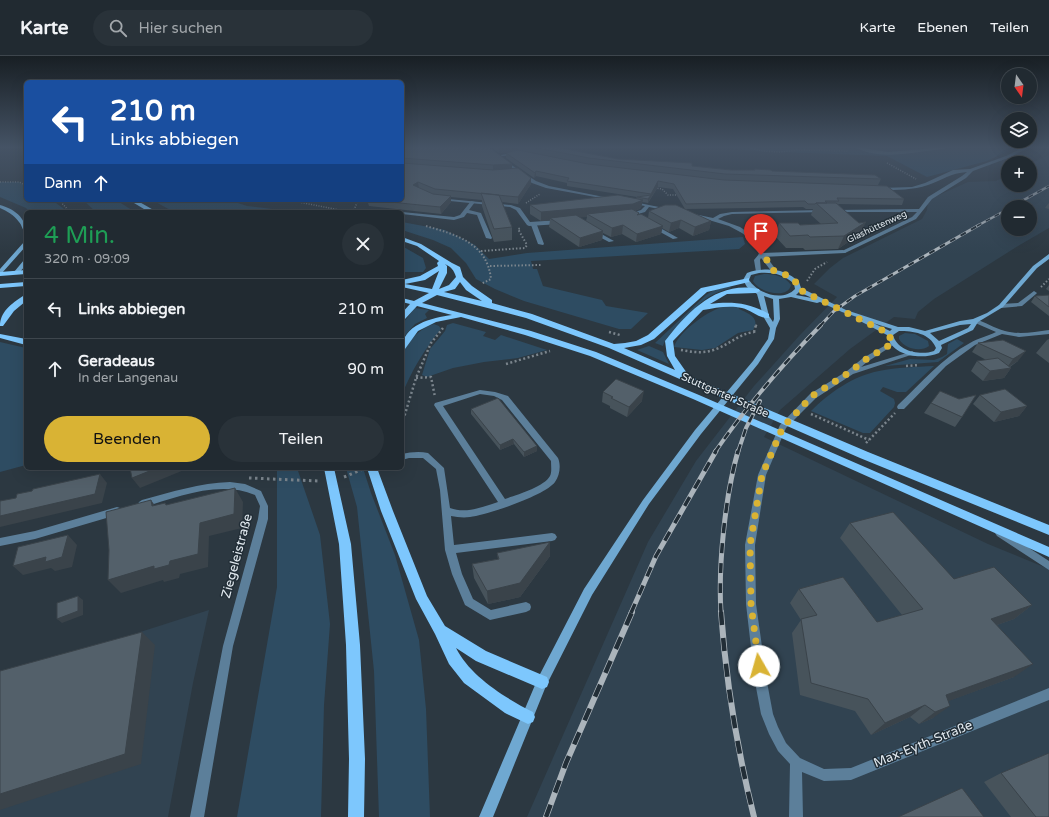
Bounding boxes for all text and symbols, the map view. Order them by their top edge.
search box [93,10,373,46]
text: Karte [20,17,69,39]
icon: search [107,17,129,39]
text: Hier suchen [139,19,223,37]
text: Karte [860,19,895,36]
text: Ebenen [917,19,968,36]
text: Teilen [990,19,1029,36]
north arrow [1001,68,1037,104]
map controls [1001,68,1037,236]
text: 210 m [110,94,196,128]
icon: left [44,96,96,148]
button: layers [1001,112,1037,148]
text: Links abbiegen [110,128,239,150]
button: + [1001,156,1037,192]
icon: ahead [90,172,112,194]
text: Dann [44,174,82,192]
button: − [1001,200,1037,236]
street label: Glashüttenweg [845,208,909,246]
pin [744,214,778,255]
icon: arrive [750,220,772,242]
text: 4 Min. [44,221,115,250]
button: close [342,223,384,265]
text: 320 m · 09:09 [44,251,130,267]
icon: left [44,298,66,320]
text: Links abbiegen [78,300,185,318]
text: 210 m [338,300,384,318]
text: Geradeaus [78,352,155,370]
icon: ahead [44,358,66,380]
text: 90 m [347,360,384,378]
text: In der Langenau [78,370,178,386]
street label: Stuttgarter Straße [679,370,771,420]
button: Beenden [44,416,210,462]
button: Teilen [218,416,384,462]
street label: Ziegeleistraße [218,512,256,600]
position arrow [738,645,780,687]
street label: Max-Eyth-Straße [871,717,975,771]

